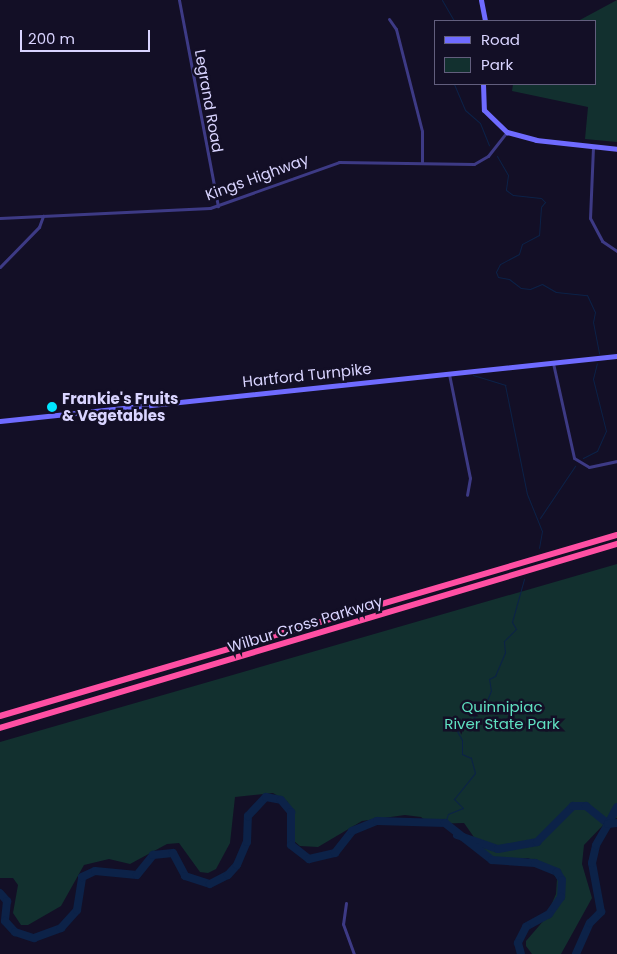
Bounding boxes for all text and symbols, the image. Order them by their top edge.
scale bar [22,20,152,52]
legend [434,20,597,85]
text: 200 m [28,28,75,49]
text: Road [481,29,520,50]
street label: Legrand Road [191,48,227,154]
text: Park [481,54,513,75]
street label: Kings Highway [203,150,311,204]
street label: Hartford Turnpike [242,359,372,391]
place label: Frankie's Fruits & Vegetables [62,389,178,424]
marker: Frankie's Fruits & Vegetables [46,401,58,413]
street label: Wilbur Cross Parkway [225,592,385,656]
park label: Quinnipiac River State Park [444,697,560,732]

